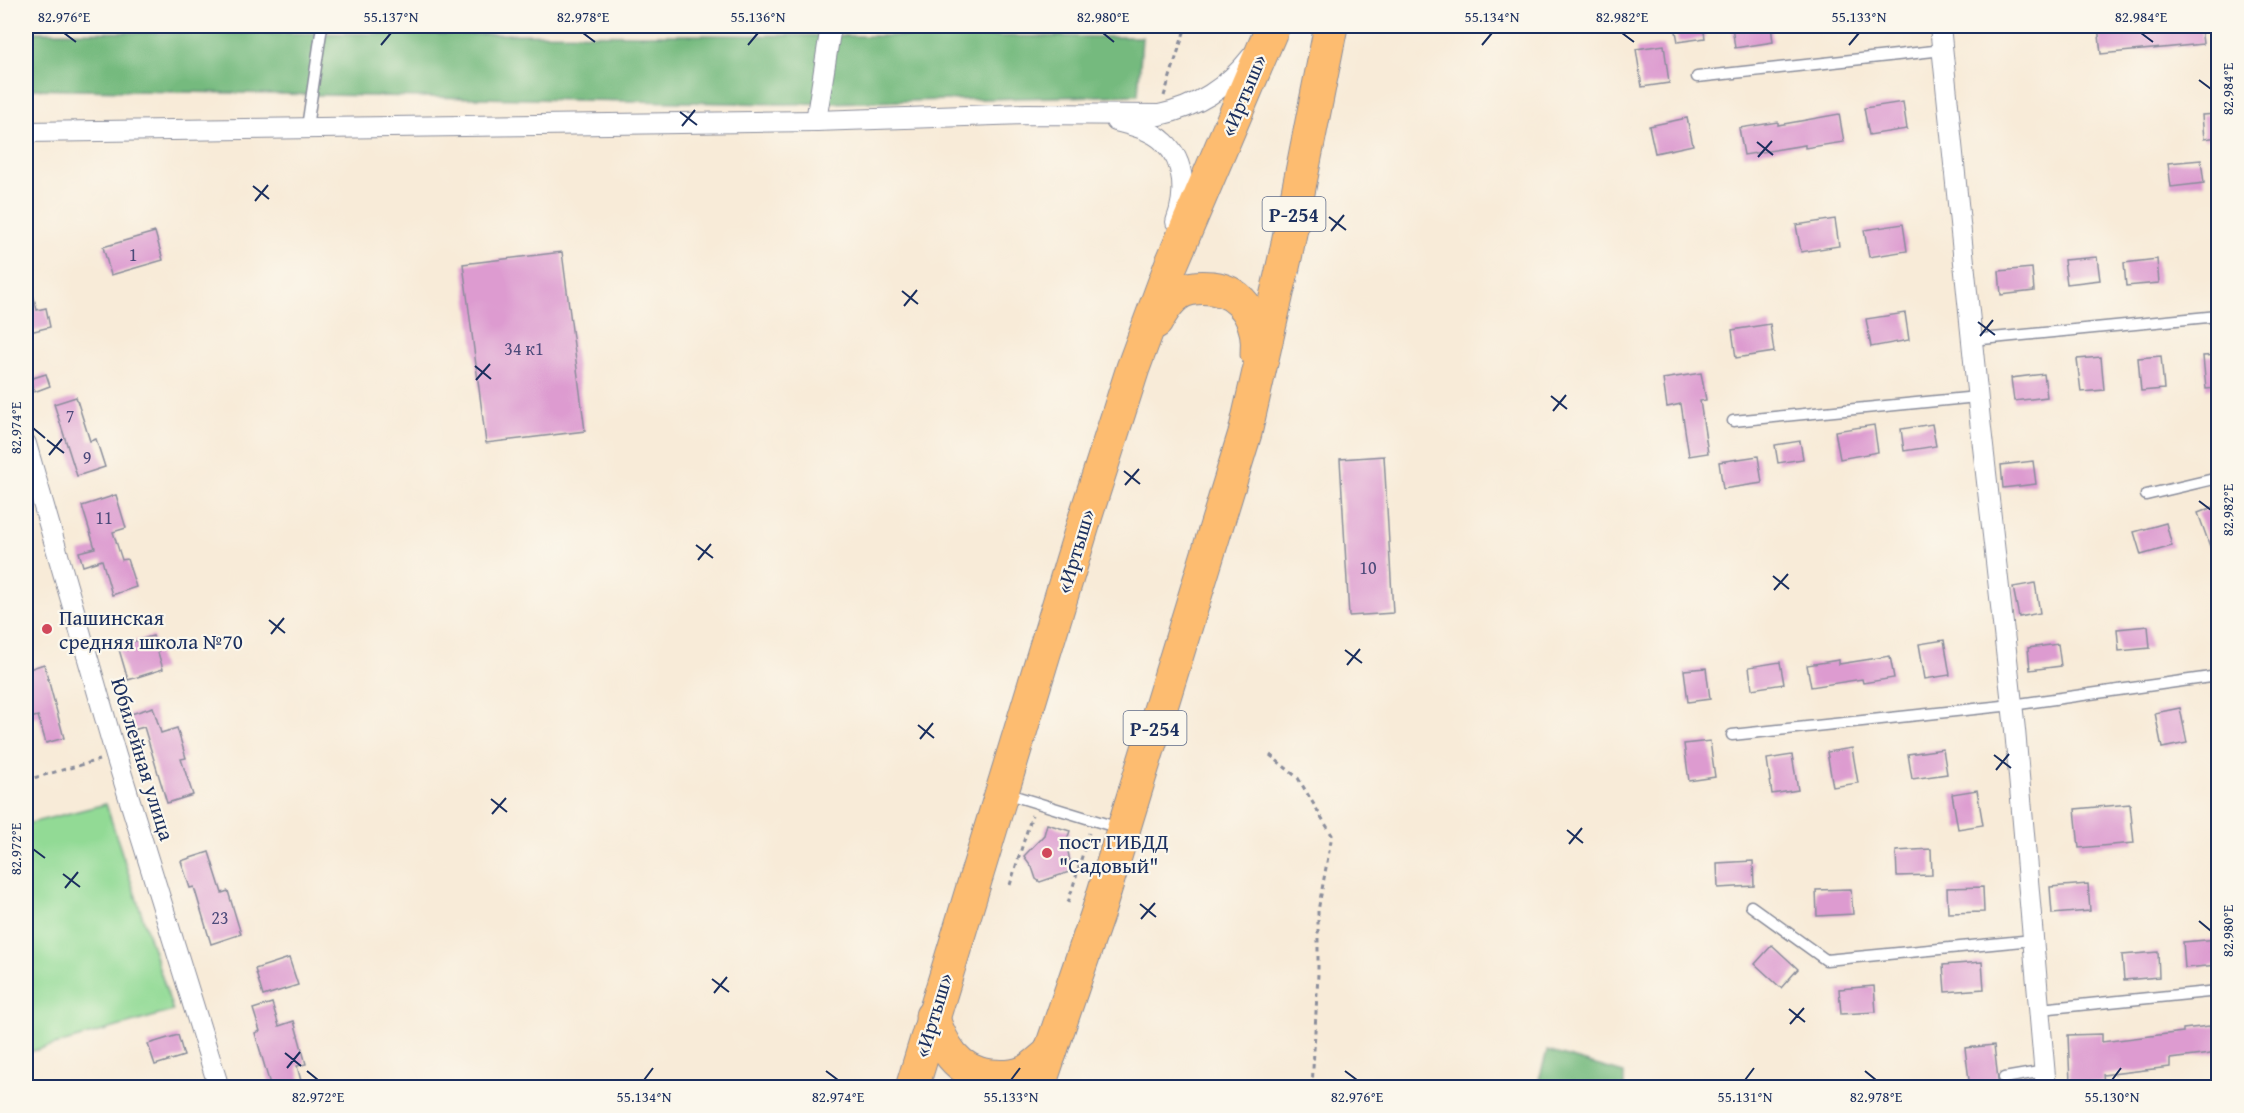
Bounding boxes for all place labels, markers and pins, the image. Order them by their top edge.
place label: Пашинская средняя школа №70 [59,602,243,657]
marker: Пашинская средняя школа №70 [40,622,54,636]
place label: пост ГИБДД "Садовый" [1059,826,1169,881]
marker: пост ГИБДД "Садовый" [1040,846,1054,860]

